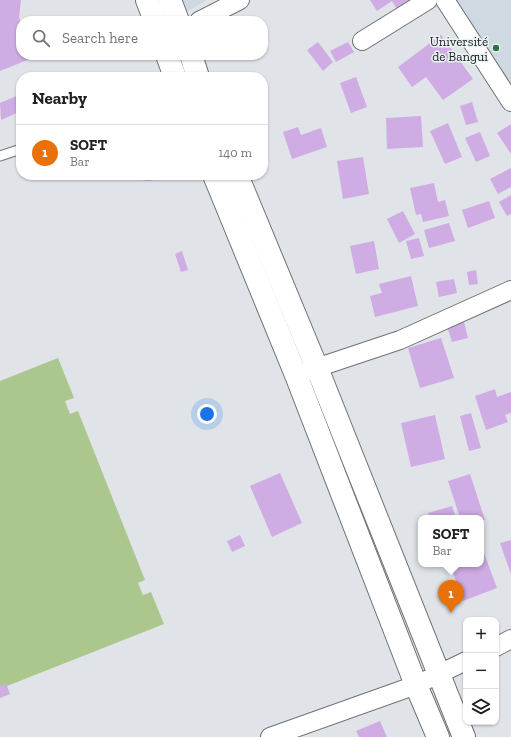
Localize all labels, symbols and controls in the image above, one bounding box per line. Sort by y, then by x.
search box [16,16,268,60]
icon: search [30,27,52,49]
text: Search here [62,29,138,47]
place label: Université de Bangui [430,34,488,64]
marker: Université de Bangui [491,43,501,53]
text: Nearby [32,88,87,108]
text: SOFT [70,136,107,154]
text: 1 [42,145,48,160]
text: 140 m [218,145,252,160]
text: Bar [70,154,90,169]
your location [197,404,217,424]
popup [418,515,484,567]
text: SOFT [432,525,470,543]
text: Bar [432,543,452,558]
pin: 1 [438,580,464,613]
map controls [463,617,499,725]
button: + [463,617,499,653]
button: − [463,653,499,689]
button: layers [463,689,499,725]

